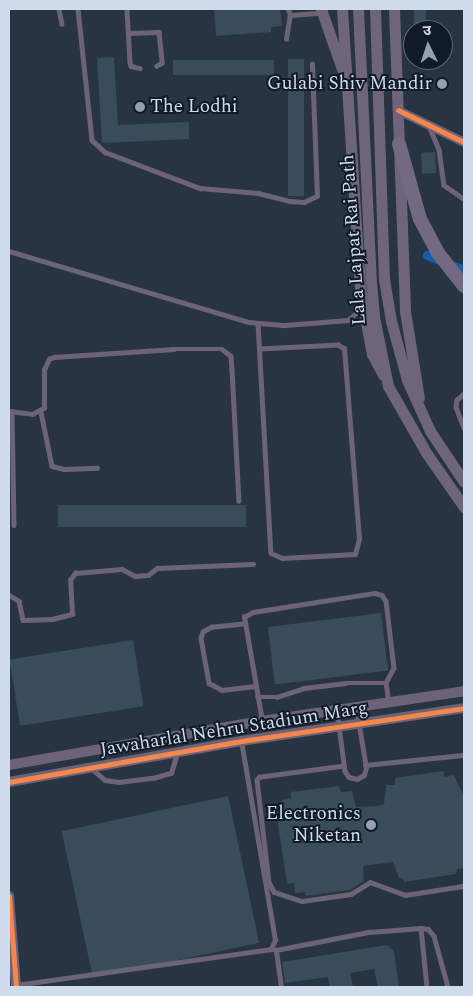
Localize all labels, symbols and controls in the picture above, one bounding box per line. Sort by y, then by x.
north arrow [403,20,453,70]
text: उ [422,20,432,41]
place label: Gulabi Shiv Mandir [267,73,432,95]
marker: Gulabi Shiv Mandir [436,78,448,90]
place label: The Lodhi [150,96,238,118]
marker: The Lodhi [134,101,146,113]
street label: Lala Lajpat Rai Path [337,154,371,326]
street label: Jawaharlal Nehru Stadium Marg [98,697,370,761]
place label: Electronics Niketan [266,803,361,847]
marker: Electronics Niketan [365,819,377,831]

